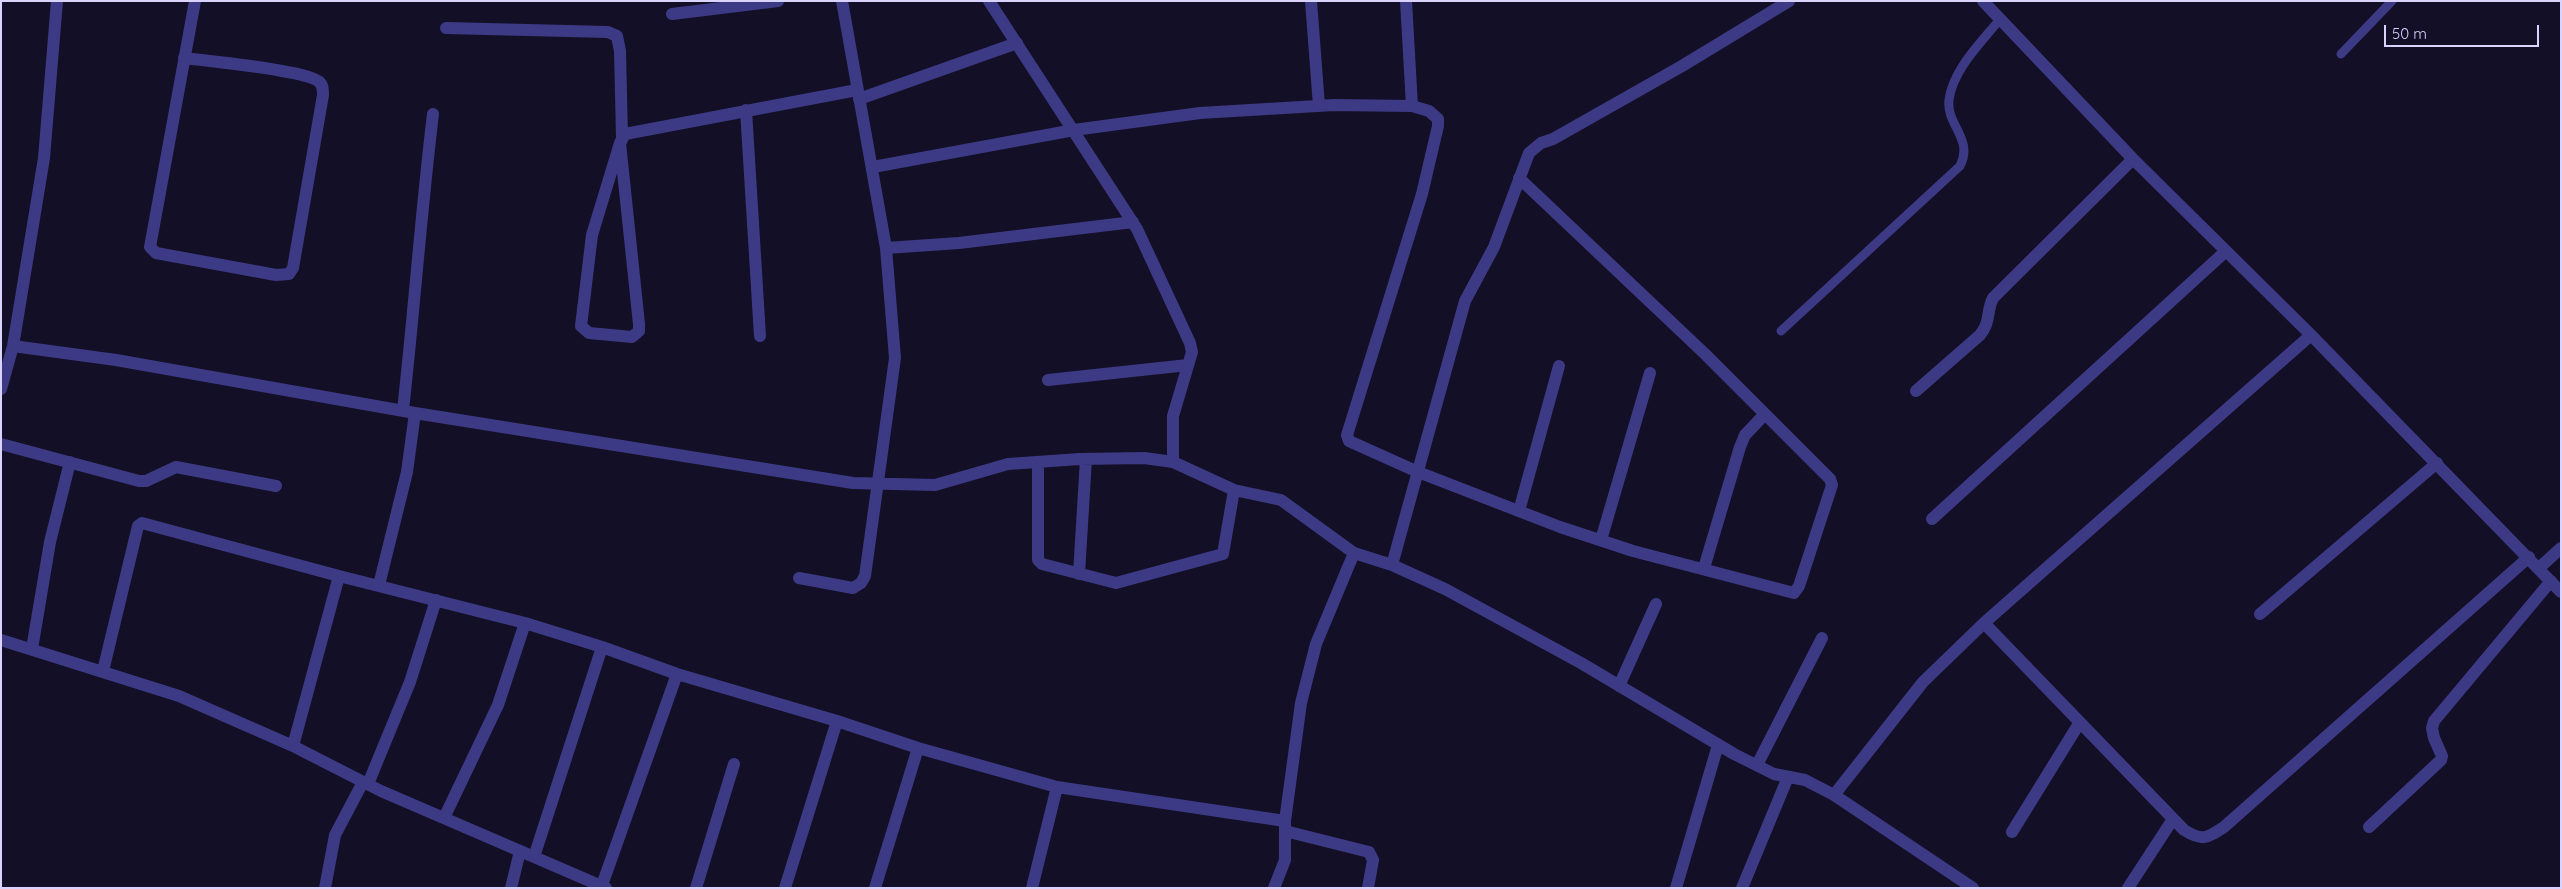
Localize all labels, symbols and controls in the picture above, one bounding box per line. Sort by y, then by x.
scale bar [2387,15,2542,47]
text: 50 m [2392,24,2427,43]

